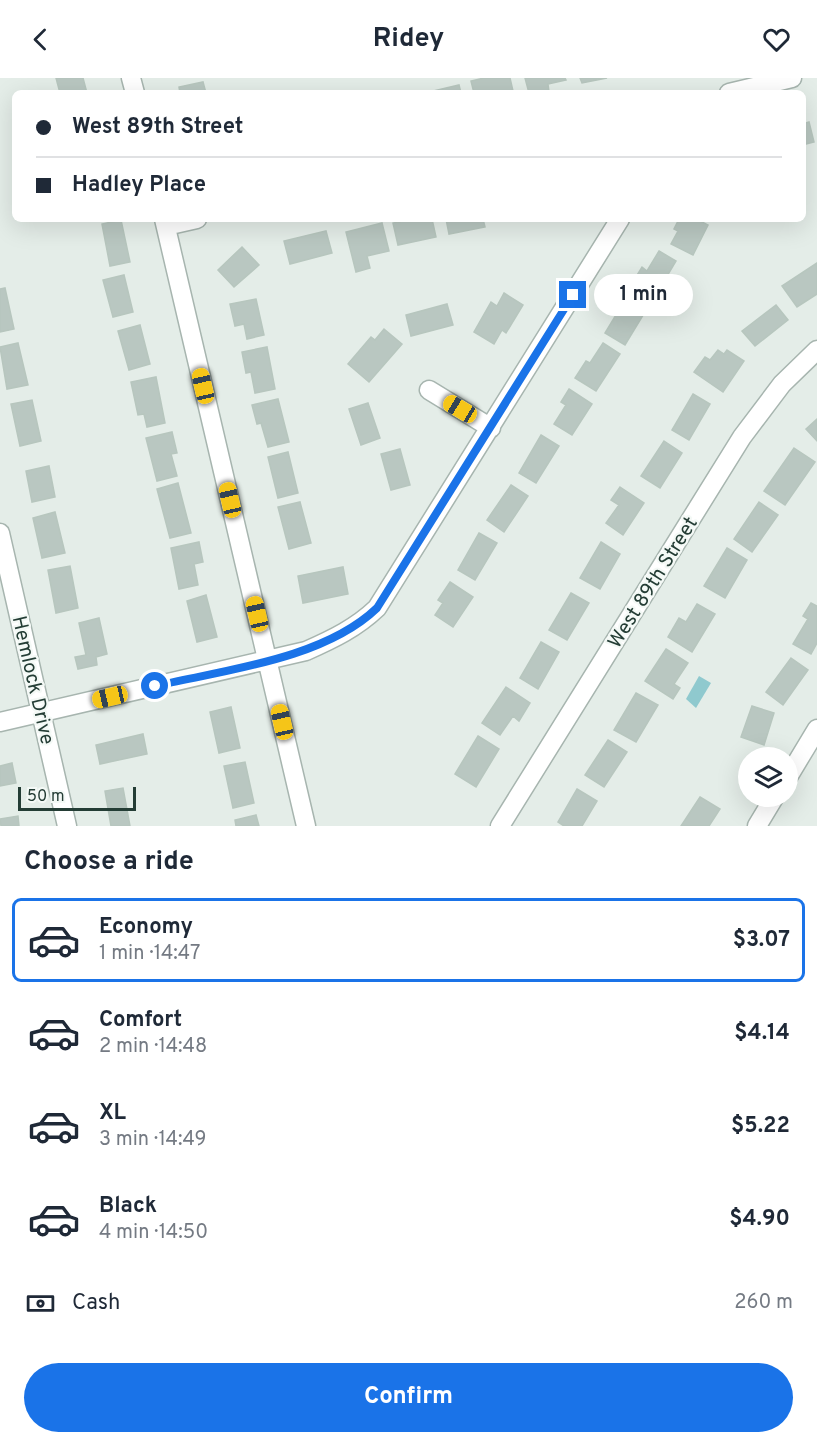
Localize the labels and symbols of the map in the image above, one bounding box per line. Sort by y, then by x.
callout: 1 min [594,274,693,316]
route end [559,281,586,308]
car [190,366,216,406]
car [440,392,480,426]
car [217,480,243,520]
street label: West 89th Street [603,512,705,654]
car [244,594,270,634]
street label: Hemlock Drive [5,614,59,747]
route start [141,672,168,699]
car [90,684,130,710]
car [269,702,295,742]
scale bar [18,784,136,812]

